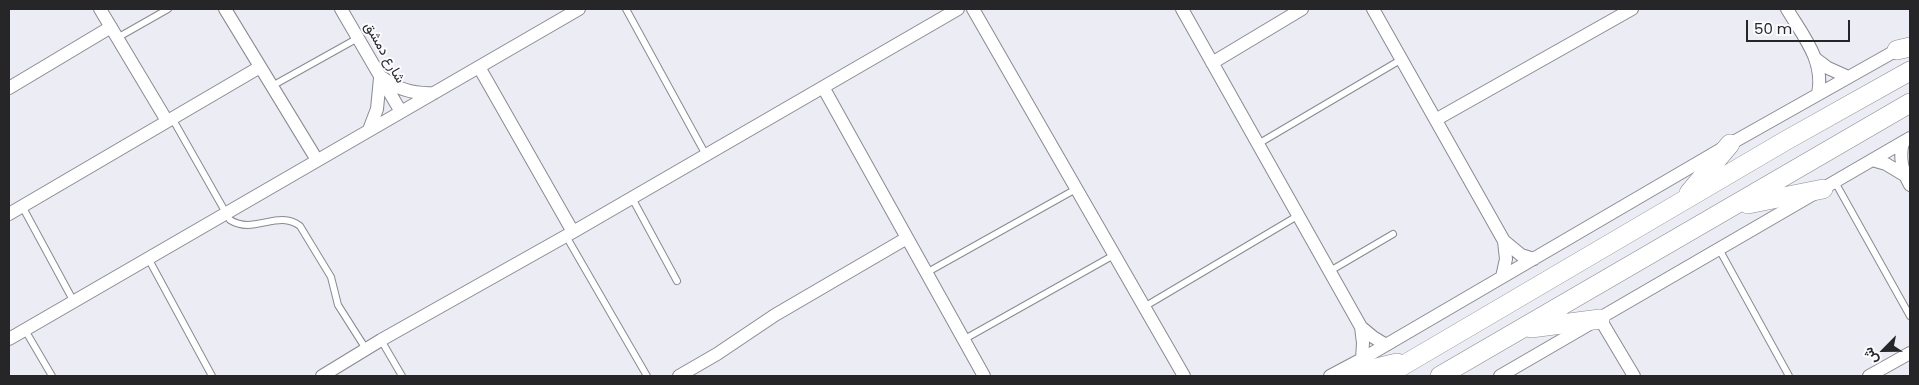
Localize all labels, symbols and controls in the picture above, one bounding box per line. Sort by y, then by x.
scale bar [1749,10,1853,42]
text: 50 m [1754,18,1792,39]
street label: شارع دمشق [360,20,408,86]
north arrow [1859,325,1909,375]
text: ش [1858,344,1883,368]

